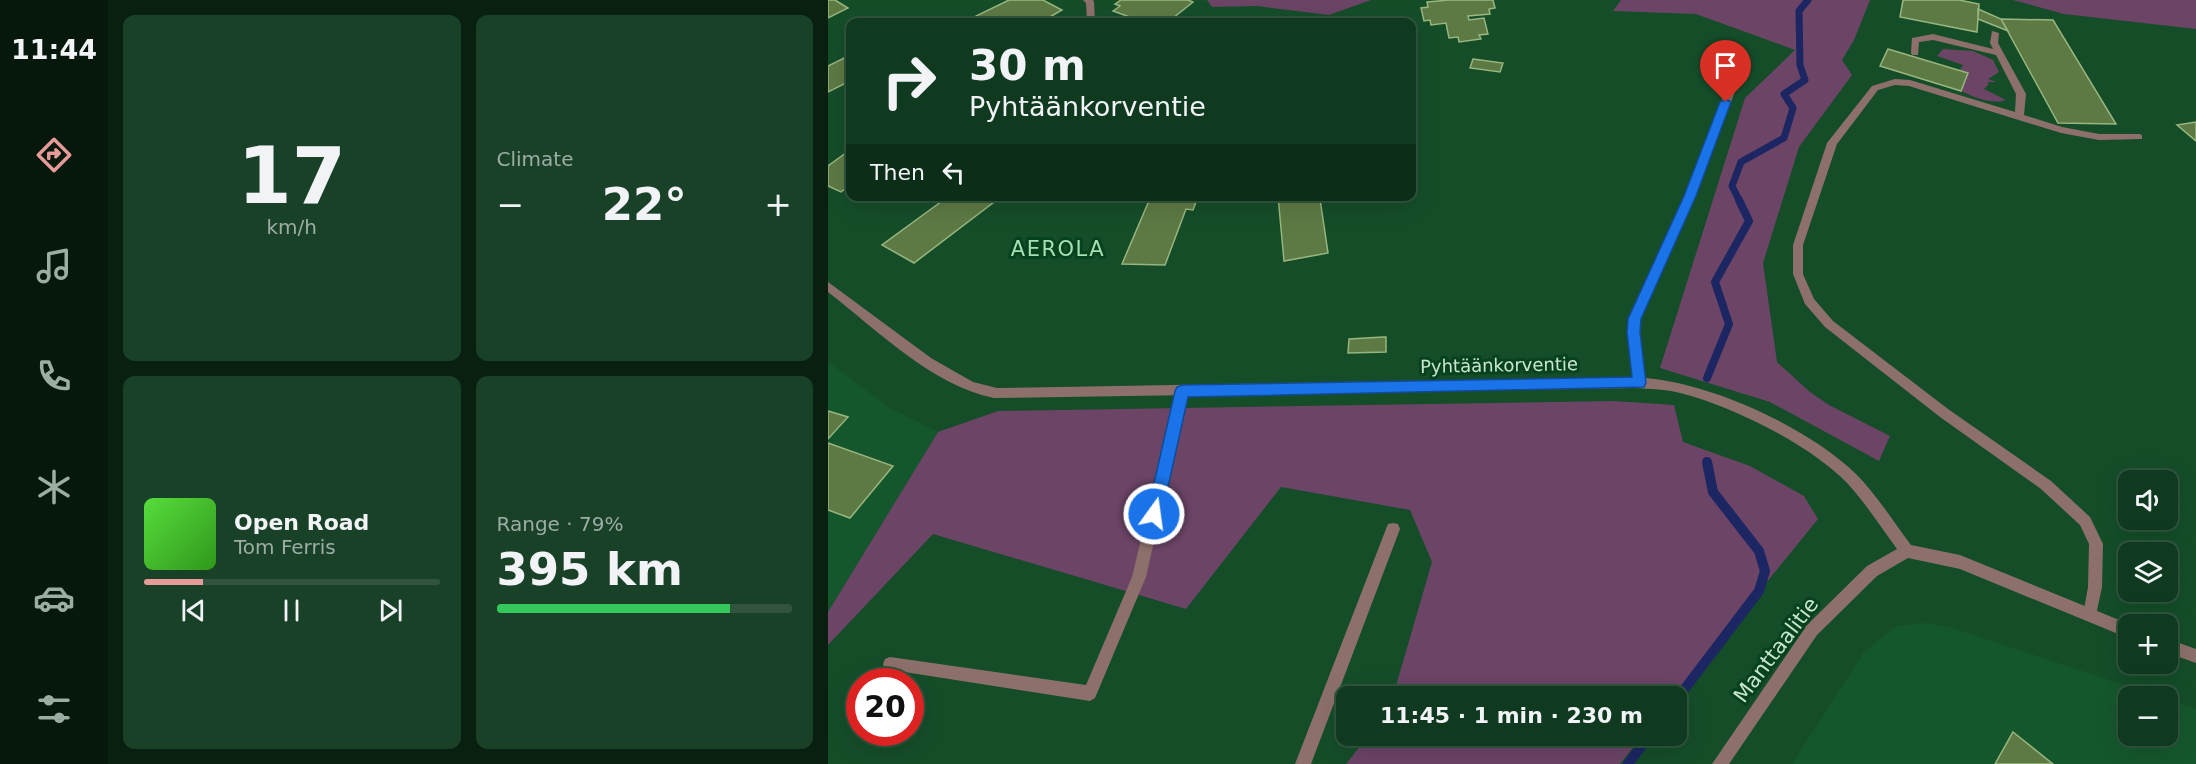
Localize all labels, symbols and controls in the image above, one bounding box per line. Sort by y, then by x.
text: 11:44 [11,34,97,65]
pin [1700,40,1751,102]
text: 30 m [969,41,1086,90]
icon: right [870,42,948,120]
icon: arrive [1709,49,1742,82]
text: Pyhtäänkorventie [969,91,1206,122]
text: 17 [237,131,346,221]
icon: directions [33,134,75,176]
text: Climate [497,147,573,171]
icon: left [937,156,970,189]
text: Then [870,160,925,185]
text: 22° [602,178,687,231]
text: − [497,185,524,224]
text: + [764,185,792,224]
text: km/h [267,215,317,239]
district label: AEROLA [1011,237,1105,261]
icon: music [33,245,75,287]
street label: Pyhtäänkorventie [1420,353,1578,377]
icon: phone [33,355,75,397]
icon: climate [33,466,75,508]
map controls [2118,470,2178,746]
button: sound [2118,470,2178,530]
position arrow [1122,482,1186,546]
text: Open Road [234,510,369,535]
text: Range · 79% [497,512,623,536]
text: Tom Ferris [234,535,336,559]
button: layers [2118,542,2178,602]
text: 395 km [497,543,683,596]
icon: car [33,577,75,619]
street label: Manttaalitie [1729,593,1823,707]
icon: previous [177,594,210,627]
icon: pause [275,594,308,627]
icon: next [374,594,407,627]
button: + [2118,614,2178,674]
speed limit sign: 20 [846,668,924,746]
button: − [2118,686,2178,746]
icon: filters [33,688,75,730]
text: 11:45 · 1 min · 230 m [1380,703,1643,728]

